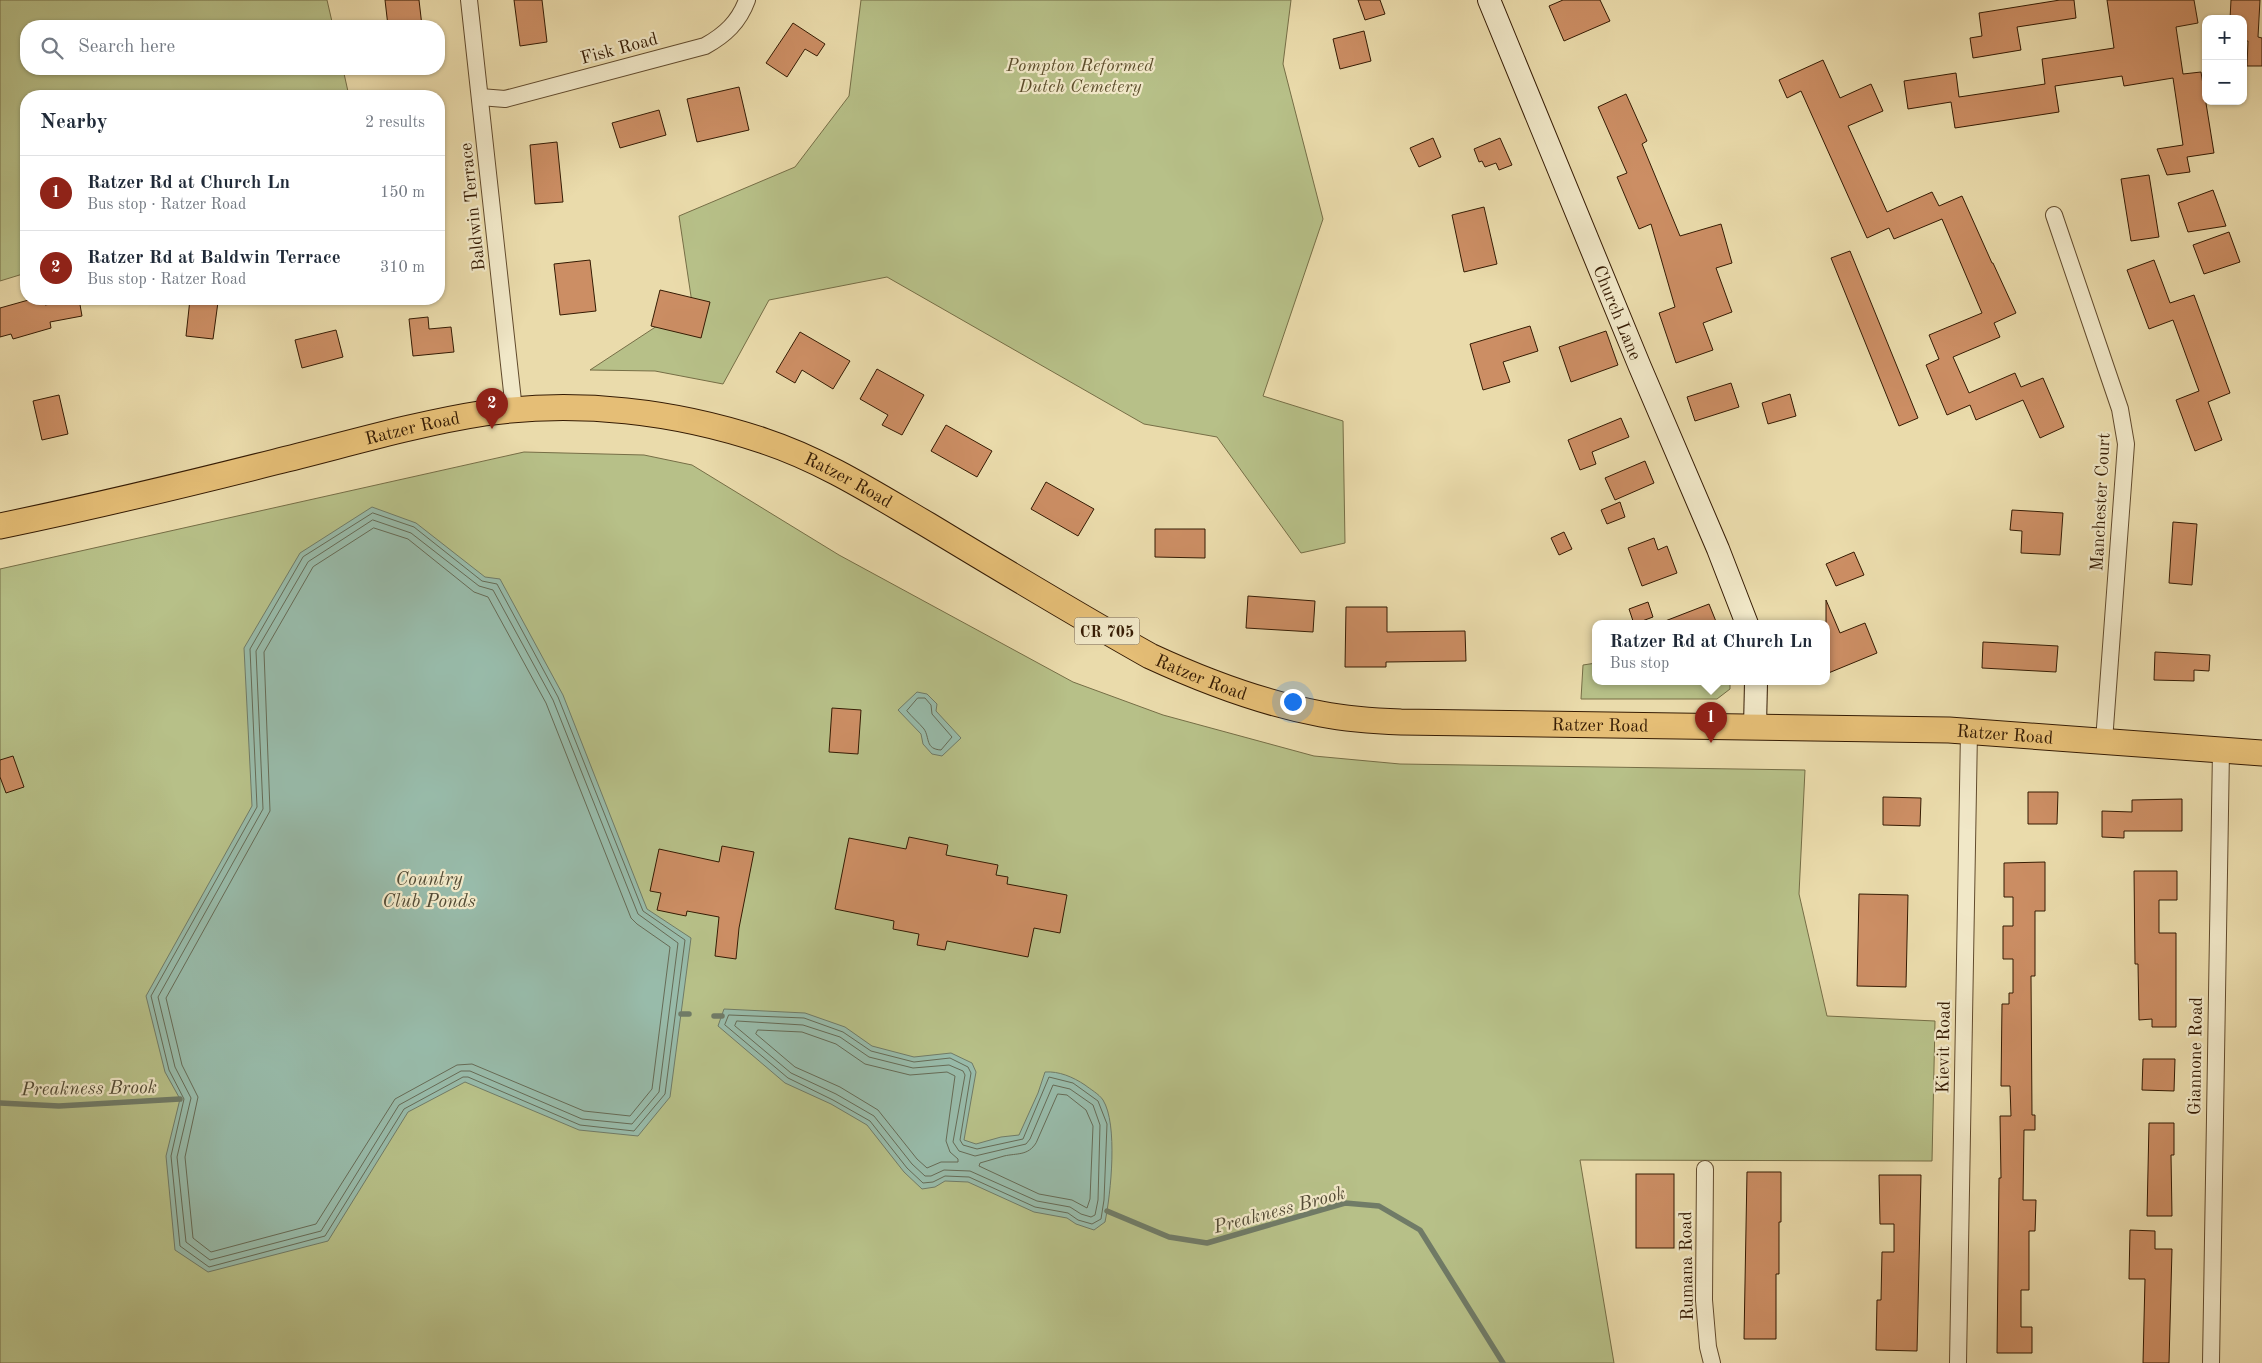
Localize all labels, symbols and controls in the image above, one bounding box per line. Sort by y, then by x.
map controls [2202,15,2247,105]
button: + [2202,15,2247,60]
search box [20,20,445,75]
street label: Fisk Road [579,30,660,68]
icon: search [38,34,66,62]
text: Search here [78,38,175,57]
park label: Pompton Reformed Dutch Cemetery [1005,57,1154,96]
button: − [2202,60,2247,105]
text: Nearby [40,112,108,133]
text: 2 results [365,115,425,131]
street label: Baldwin Terrace [457,142,489,272]
text: Ratzer Rd at Church Ln [87,174,290,193]
text: 1 [51,185,61,201]
text: 150 m [380,185,425,201]
text: Bus stop · Ratzer Road [87,197,246,213]
text: Ratzer Rd at Baldwin Terrace [87,249,341,268]
text: 2 [51,260,61,276]
text: 310 m [380,260,425,276]
street label: Church Lane [1589,263,1644,363]
text: Bus stop · Ratzer Road [87,272,246,288]
pin: 2 [476,388,508,429]
street label: Ratzer Road [363,409,462,449]
street label: Manchester Court [2088,432,2114,572]
street label: Ratzer Road [801,450,895,512]
road number: CR 705 [1074,618,1140,644]
popup [1592,620,1830,685]
text: Ratzer Rd at Church Ln [1609,633,1813,652]
street label: Ratzer Road [1152,652,1249,704]
text: Bus stop [1609,656,1669,672]
your location [1280,689,1306,715]
pin: 1 [1695,702,1727,743]
street label: Ratzer Road [1552,716,1649,736]
street label: Ratzer Road [1956,723,2054,748]
water label: Country Club Ponds [382,871,476,912]
street label: Giannone Road [2186,997,2206,1115]
street label: Kievit Road [1934,1001,1954,1093]
water label: Preakness Brook [20,1079,157,1100]
water label: Preakness Brook [1211,1185,1348,1238]
street label: Rumana Road [1677,1211,1697,1321]

